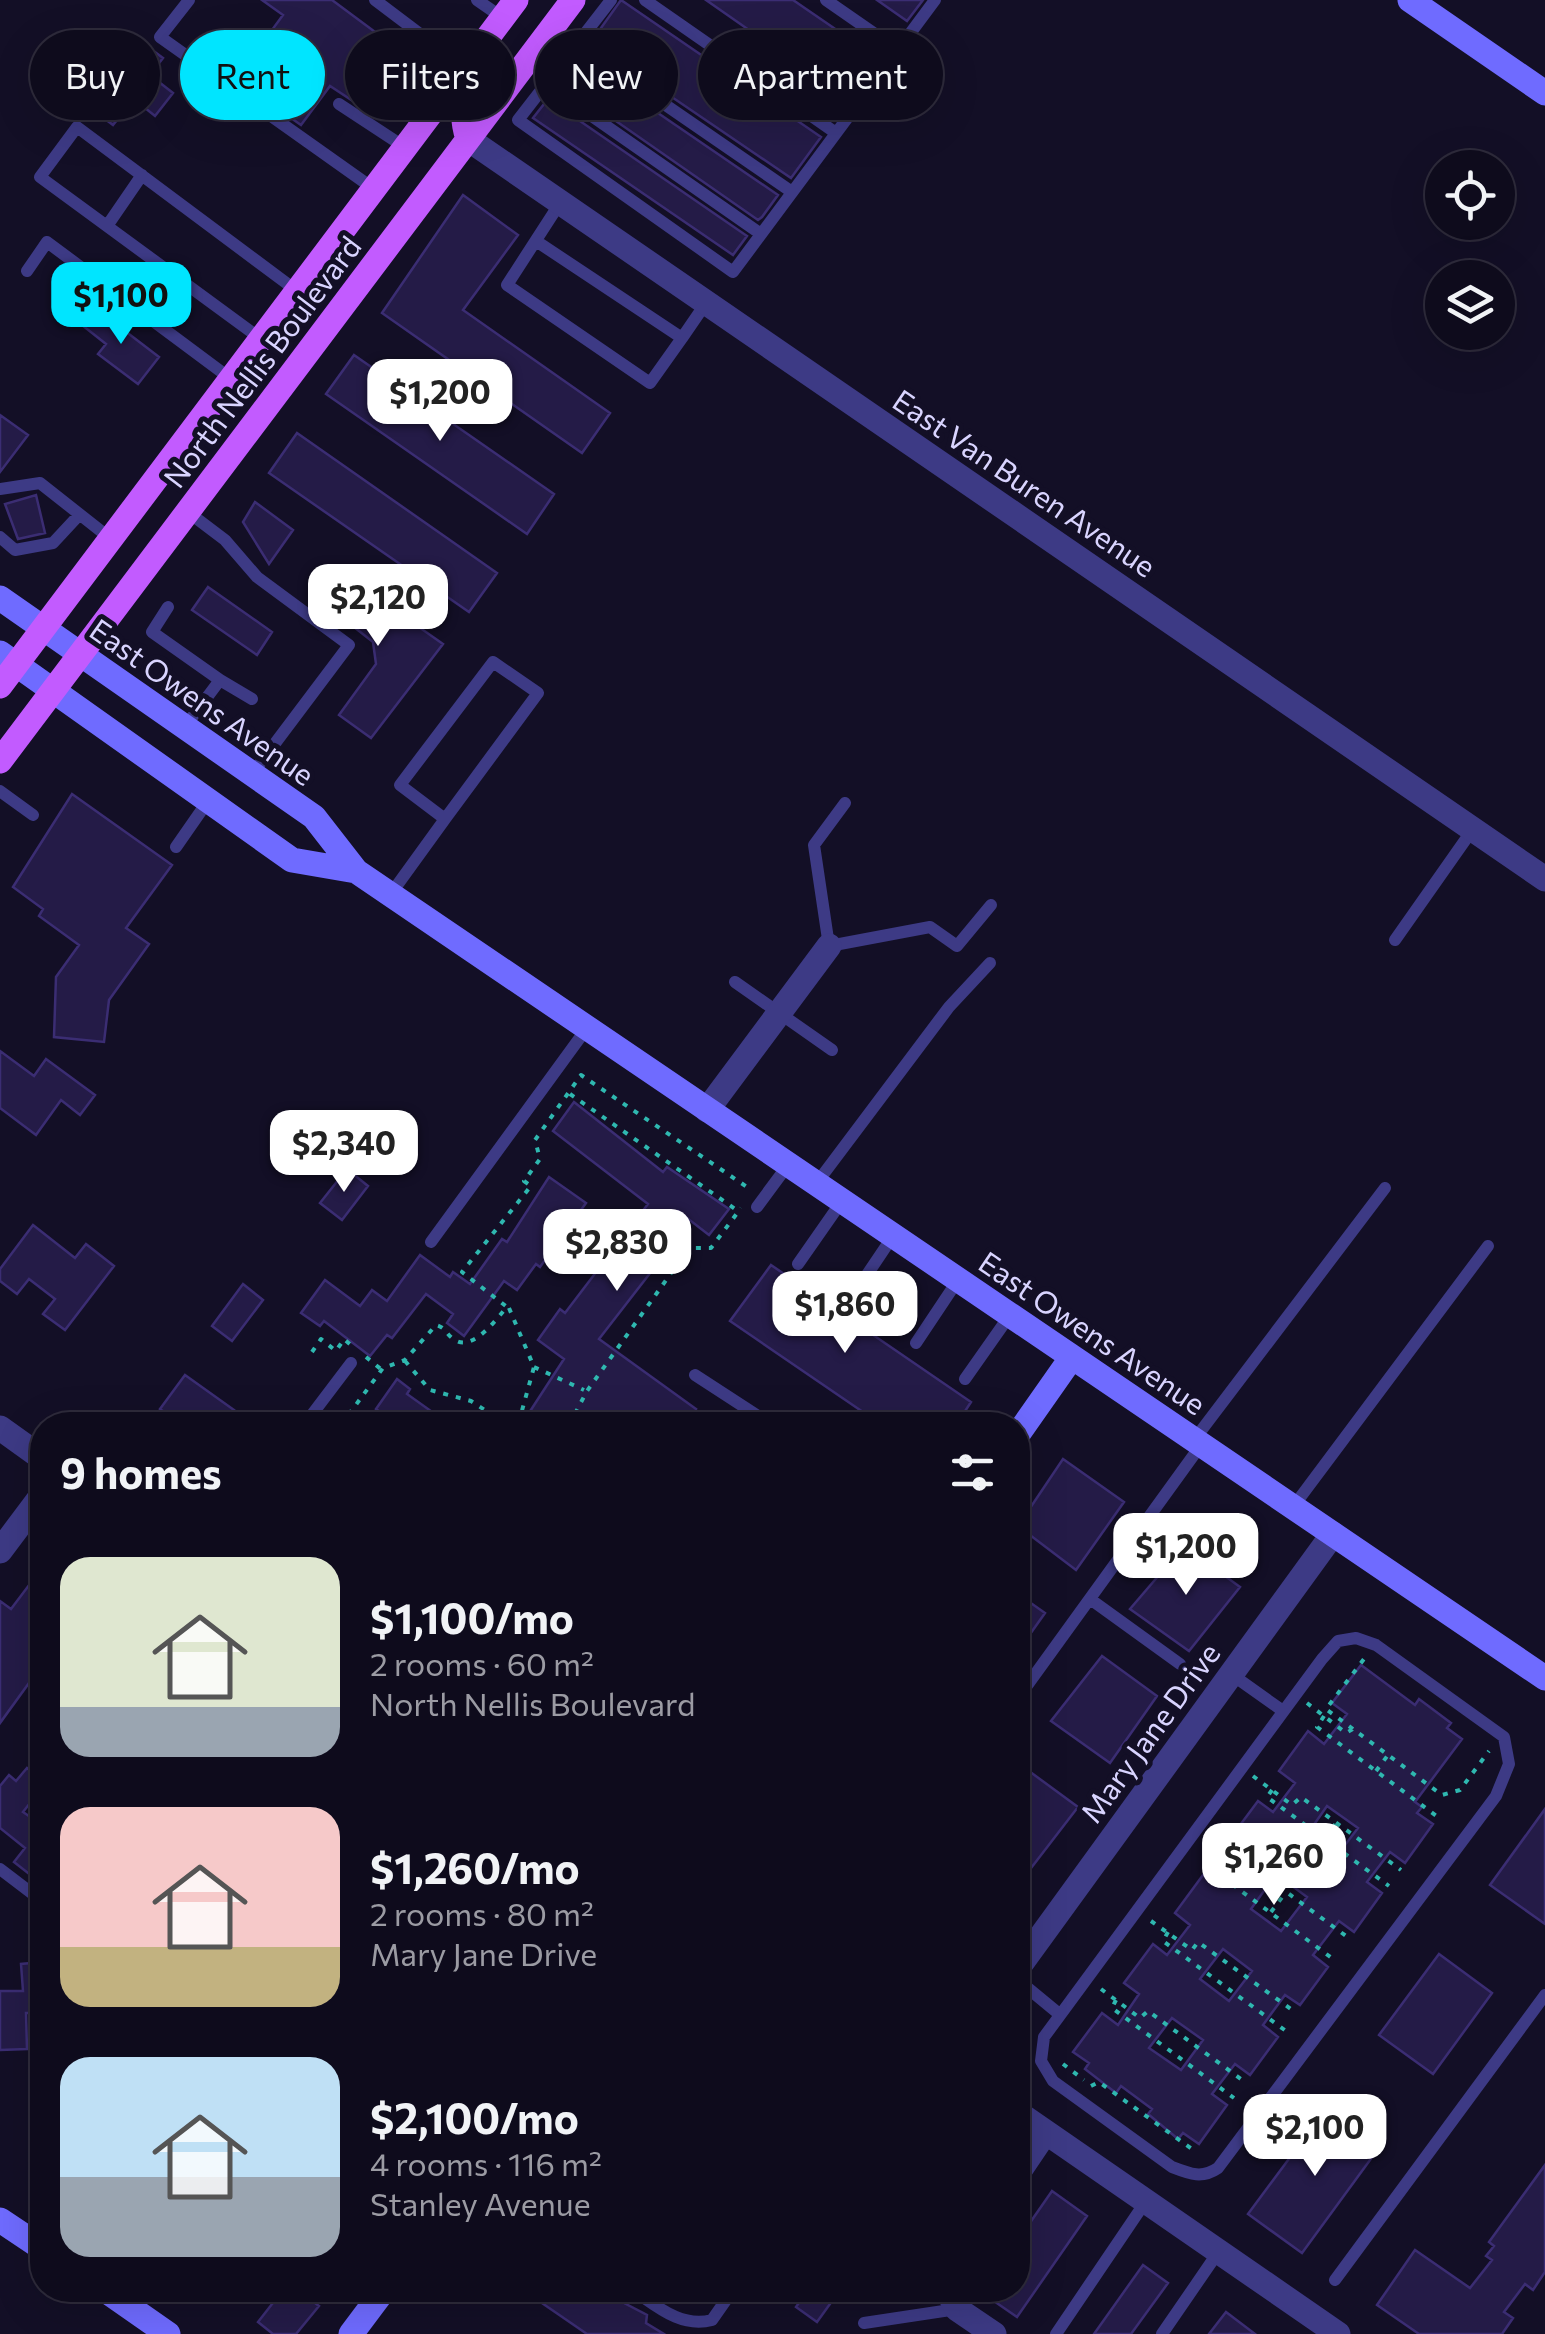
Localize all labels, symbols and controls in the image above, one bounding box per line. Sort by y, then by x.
chip: Buy [30,30,160,120]
chip: Rent [180,30,325,120]
chip: Filters [345,30,515,120]
chip: New [535,30,678,120]
chip: Apartment [698,30,943,120]
map controls [1425,150,1515,350]
button: locate [1425,150,1515,240]
street label: North Nellis Boulevard [154,228,368,494]
button: layers [1425,260,1515,350]
pin: $1,100 [40,262,202,347]
text: $1,100 [73,274,169,314]
pin: $1,200 [359,359,521,444]
text: $1,200 [389,371,491,411]
street label: East Van Buren Avenue [887,380,1163,584]
pin: $2,120 [297,564,459,649]
text: $2,120 [330,576,426,616]
street label: East Owens Avenue [84,610,322,792]
pin: $2,340 [263,1110,425,1195]
text: $2,340 [292,1122,396,1162]
pin: $2,830 [536,1209,698,1294]
text: $2,830 [565,1221,669,1261]
street label: East Owens Avenue [973,1242,1213,1422]
pin: $1,860 [764,1271,926,1356]
text: $1,860 [794,1283,896,1323]
icon: filters [945,1445,1000,1500]
text: 9 homes [60,1446,222,1498]
pin: $1,200 [1105,1513,1267,1598]
text: $1,200 [1135,1525,1237,1565]
text: $1,100/mo [370,1591,574,1643]
icon: home [140,1597,260,1717]
street label: Mary Jane Drive [1071,1635,1227,1829]
text: 2 rooms · 60 m² [370,1643,594,1683]
text: North Nellis Boulevard [370,1683,696,1723]
pin: $1,260 [1193,1823,1355,1908]
text: $1,260 [1224,1835,1324,1875]
text: $1,260/mo [370,1841,580,1893]
icon: home [140,1847,260,1967]
text: 2 rooms · 80 m² [370,1893,594,1933]
text: Mary Jane Drive [370,1933,597,1973]
text: $2,100/mo [370,2091,579,2143]
pin: $2,100 [1234,2094,1396,2179]
icon: home [140,2097,260,2217]
text: $2,100 [1265,2106,1365,2146]
text: 4 rooms · 116 m² [370,2143,602,2183]
text: Stanley Avenue [370,2183,591,2223]

